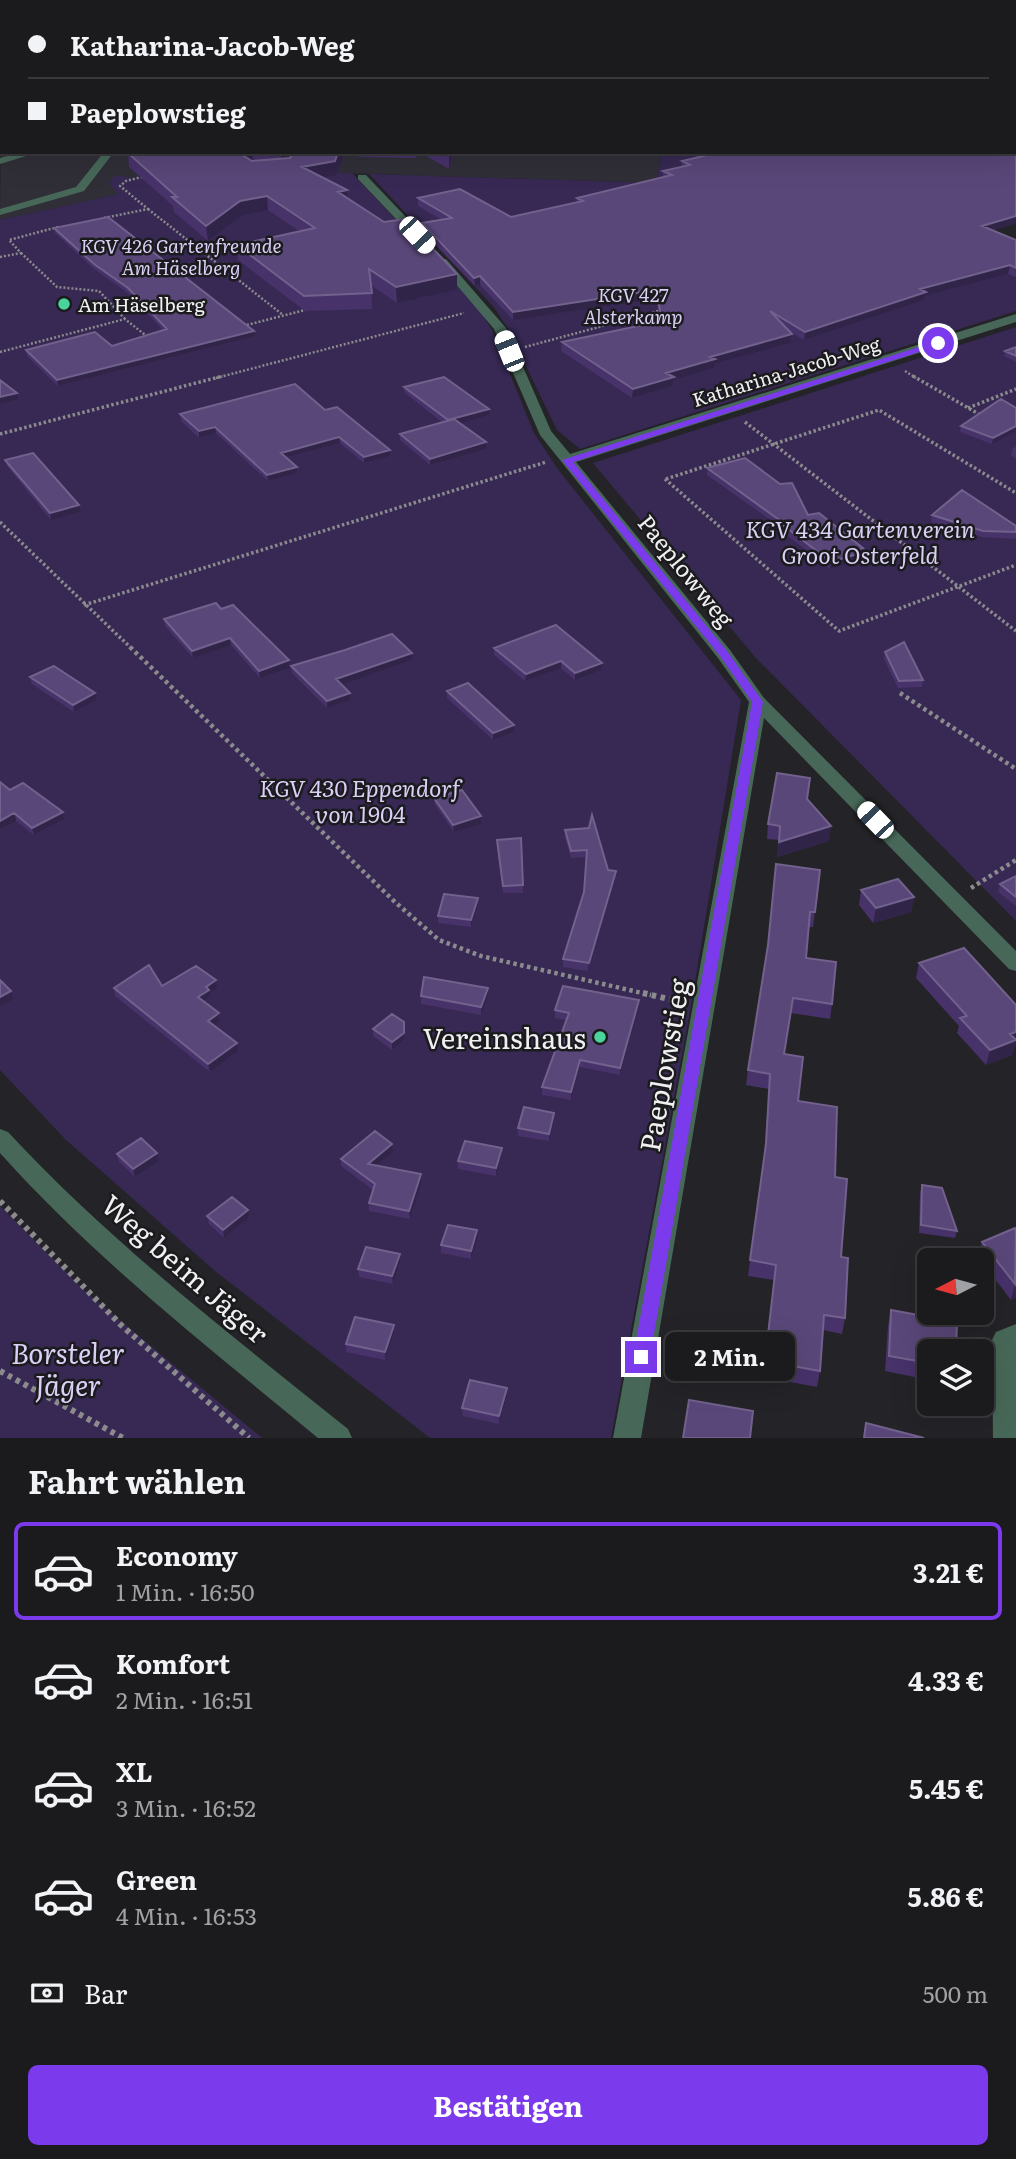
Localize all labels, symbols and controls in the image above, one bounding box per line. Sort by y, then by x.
text: Katharina-Jacob-Weg [70,25,355,64]
text: Paeplowstieg [70,92,246,131]
car [395,212,440,258]
park label: KGV 426 Gartenfreunde Am Häselberg [80,231,282,281]
park label: KGV 427 Alsterkamp [584,280,683,330]
place label: Am Häselberg [78,290,206,318]
marker: Am Häselberg [56,296,72,312]
route start [922,327,954,359]
car [492,328,527,374]
street label: Katharina-Jacob-Weg [688,329,884,413]
street label: Paeplowweg [631,506,743,634]
park label: KGV 434 Gartenverein Groot Osterfeld [745,511,975,571]
park label: KGV 430 Eppendorf von 1904 [259,770,463,830]
car [853,798,898,842]
street label: Paeplowstieg [627,975,699,1155]
place label: Vereinshaus [423,1016,586,1058]
marker: Vereinshaus [592,1029,608,1045]
street label: Weg beim Jäger [93,1183,279,1353]
north arrow [917,1248,994,1325]
map controls [917,1248,994,1416]
park label: Borsteler Jäger [11,1331,125,1405]
callout: 2 Min. [666,1332,795,1382]
text: 2 Min. [694,1339,766,1373]
button: layers [917,1339,994,1416]
route end [625,1341,657,1373]
text: Fahrt wählen [28,1456,246,1504]
text: Economy [116,1535,238,1574]
icon: car [32,1540,95,1603]
text: 3.21 € [913,1552,984,1591]
text: 1 Min. · 16:50 [116,1574,255,1608]
text: Komfort [116,1643,230,1682]
icon: car [32,1648,95,1711]
text: 4.33 € [908,1660,984,1699]
text: 2 Min. · 16:51 [116,1682,253,1716]
text: XL [116,1751,153,1790]
icon: car [32,1756,95,1819]
text: 5.45 € [909,1768,984,1807]
text: 3 Min. · 16:52 [116,1790,256,1824]
text: Green [116,1859,197,1898]
icon: car [32,1864,95,1927]
text: 5.86 € [908,1876,984,1915]
text: 4 Min. · 16:53 [116,1898,257,1932]
text: Bar [84,1973,127,2012]
icon: cash [28,1974,66,2012]
text: 500 m [923,1976,988,2010]
button: Bestätigen [28,2065,988,2145]

